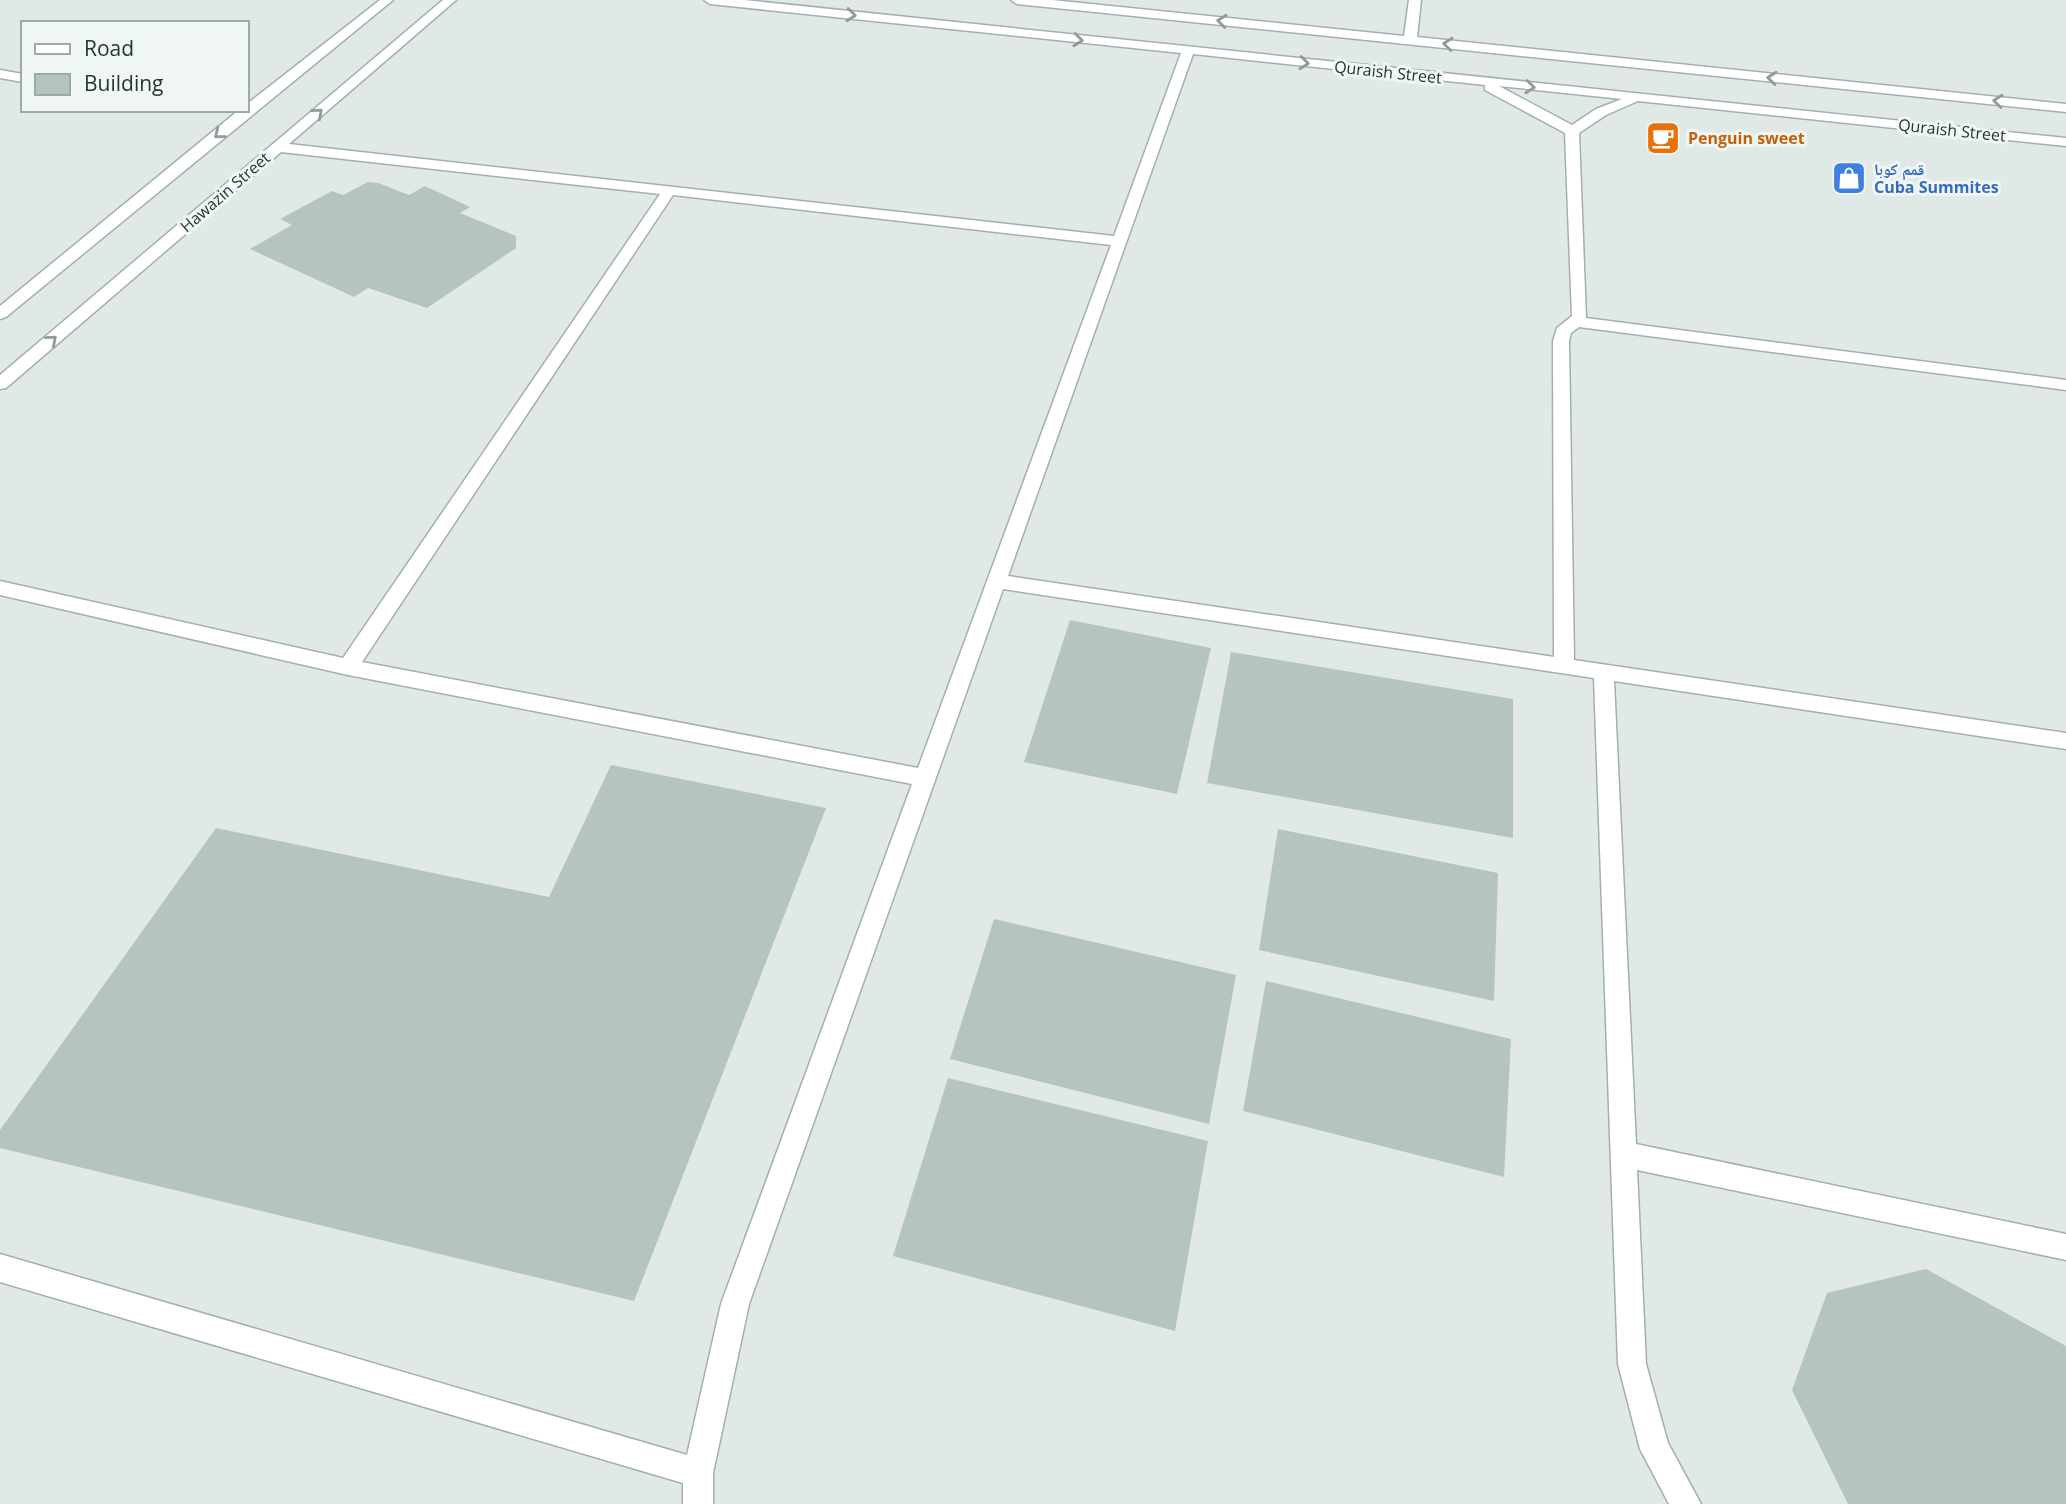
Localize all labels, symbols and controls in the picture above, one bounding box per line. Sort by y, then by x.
one-way arrow [846,7,857,22]
one-way arrow [1216,14,1227,29]
legend [21,21,248,112]
one-way arrow [1072,32,1083,47]
text: Road [84,34,134,62]
one-way arrow [1442,37,1454,52]
street label: Quraish Street [1333,55,1443,89]
one-way arrow [1298,56,1310,71]
text: Building [84,69,163,97]
one-way arrow [1766,71,1777,86]
one-way arrow [1524,79,1536,94]
one-way arrow [1992,94,2003,109]
one-way arrow [310,109,323,121]
street label: Quraish Street [1897,113,2007,147]
cafe icon: Penguin sweet [1644,119,1682,157]
one-way arrow [214,126,227,138]
place label: Penguin sweet [1688,127,1805,149]
street label: Hawazin Street [175,147,275,237]
place label: قمم كوبا Cuba Summites [1874,158,1999,198]
shop icon: قمم كوبا Cuba Summites [1830,159,1868,197]
one-way arrow [44,336,57,348]

